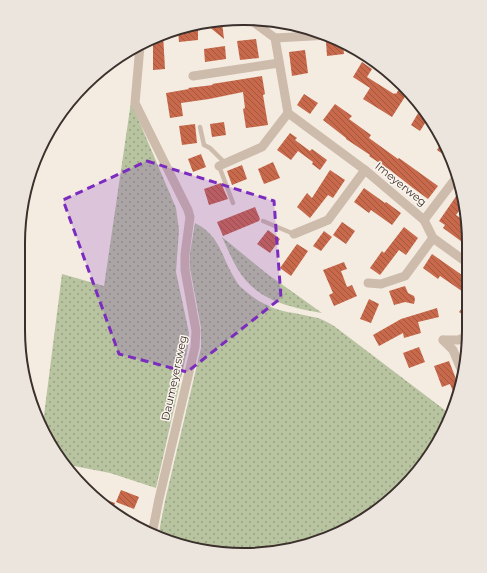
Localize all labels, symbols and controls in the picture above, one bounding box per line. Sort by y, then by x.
street label: Imeyerweg [372,159,430,209]
street label: Daumeyersweg [158,334,190,422]

